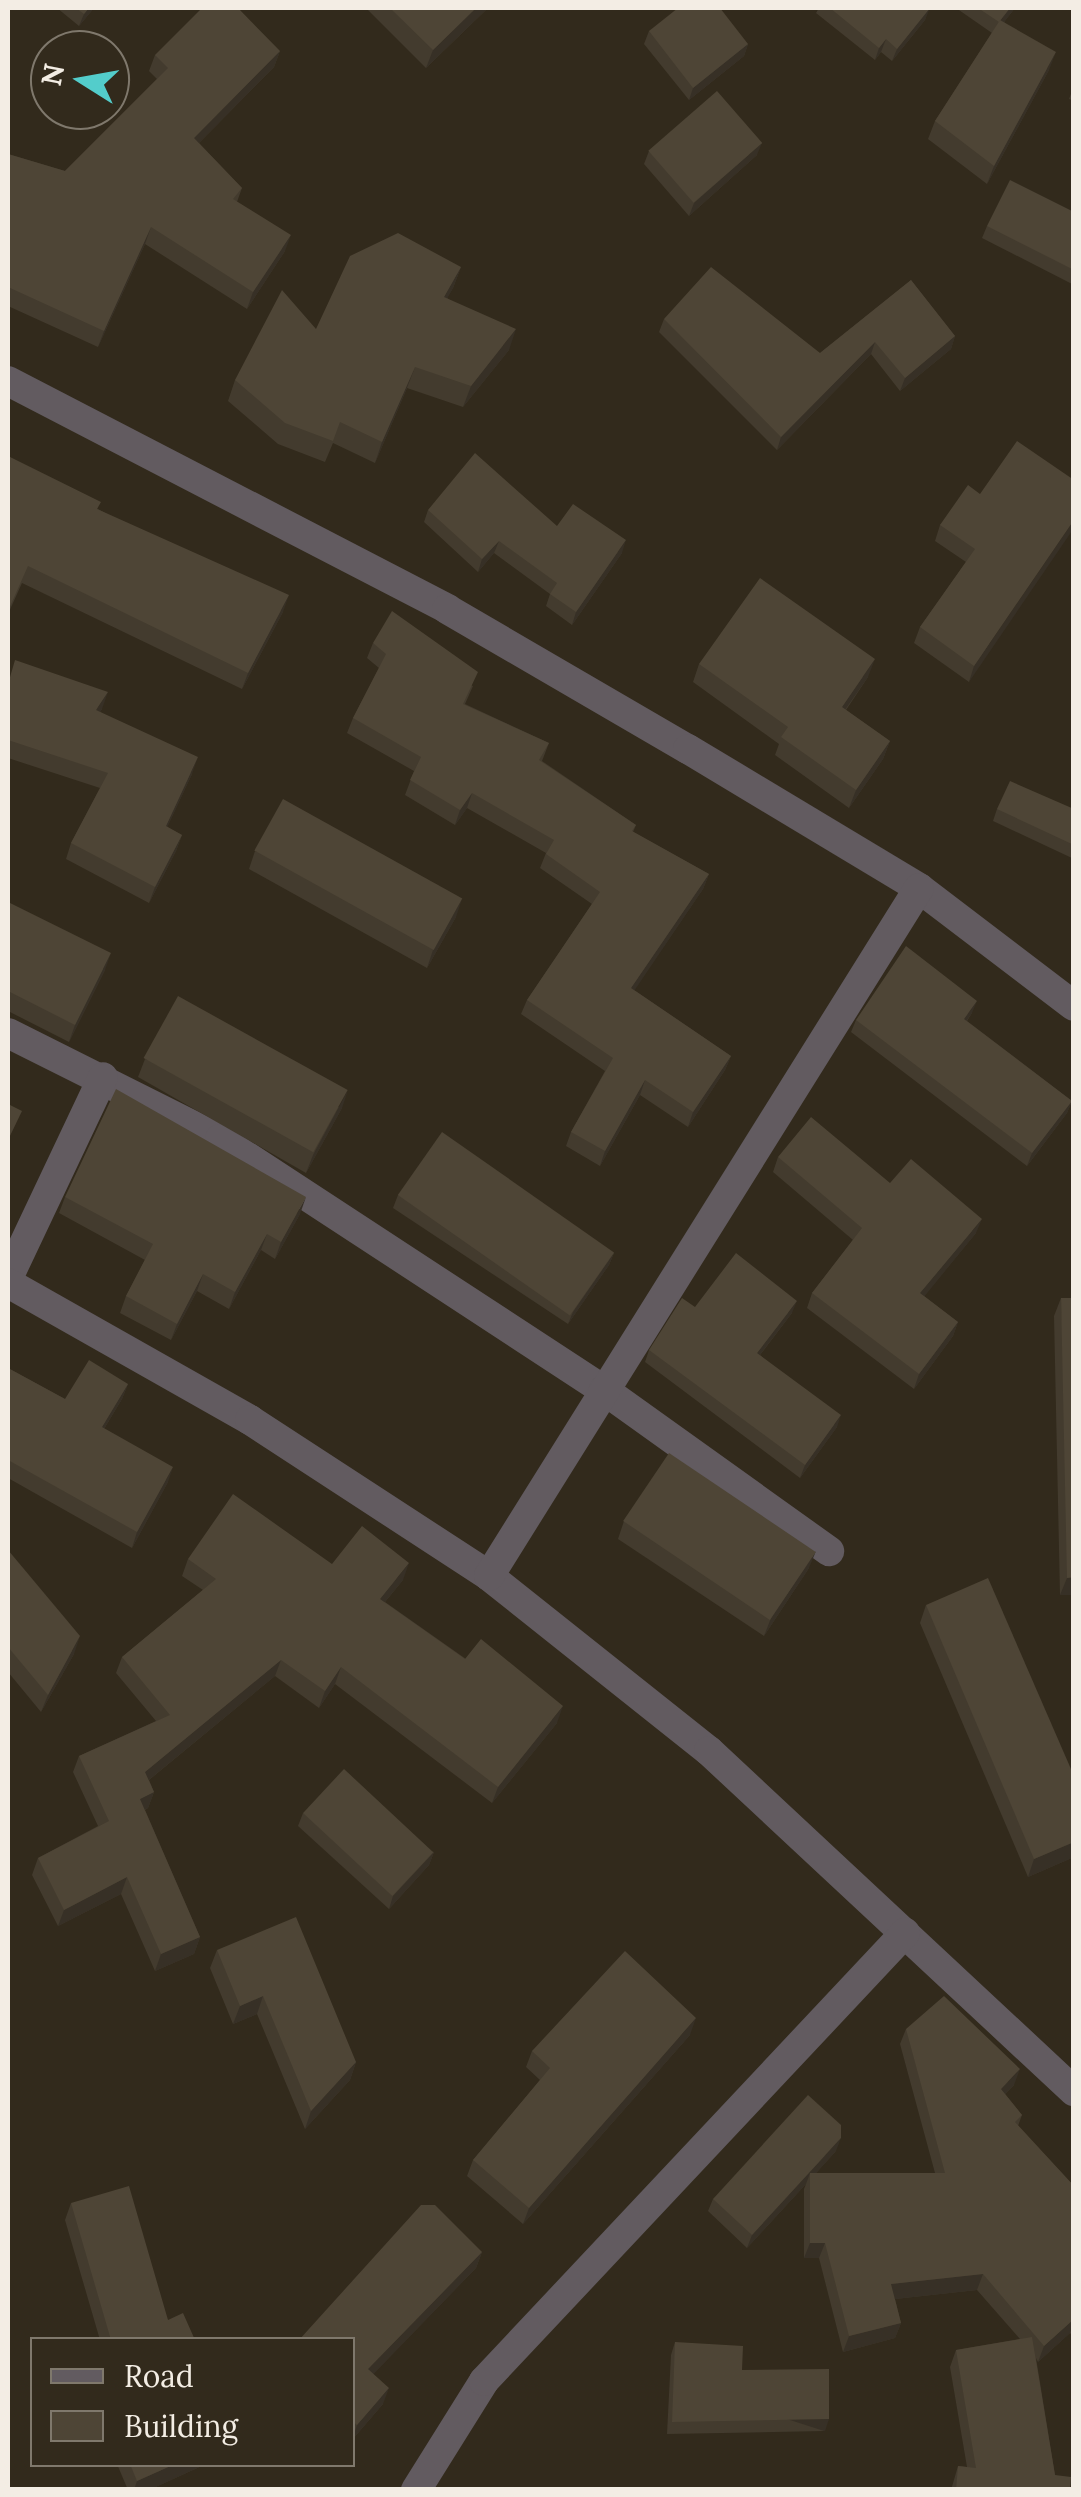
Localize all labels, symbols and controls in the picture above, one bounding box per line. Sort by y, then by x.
north arrow [30,30,130,130]
text: N [33,61,72,89]
legend [30,2337,355,2467]
text: Road [124,2357,194,2395]
text: Building [124,2407,238,2445]

